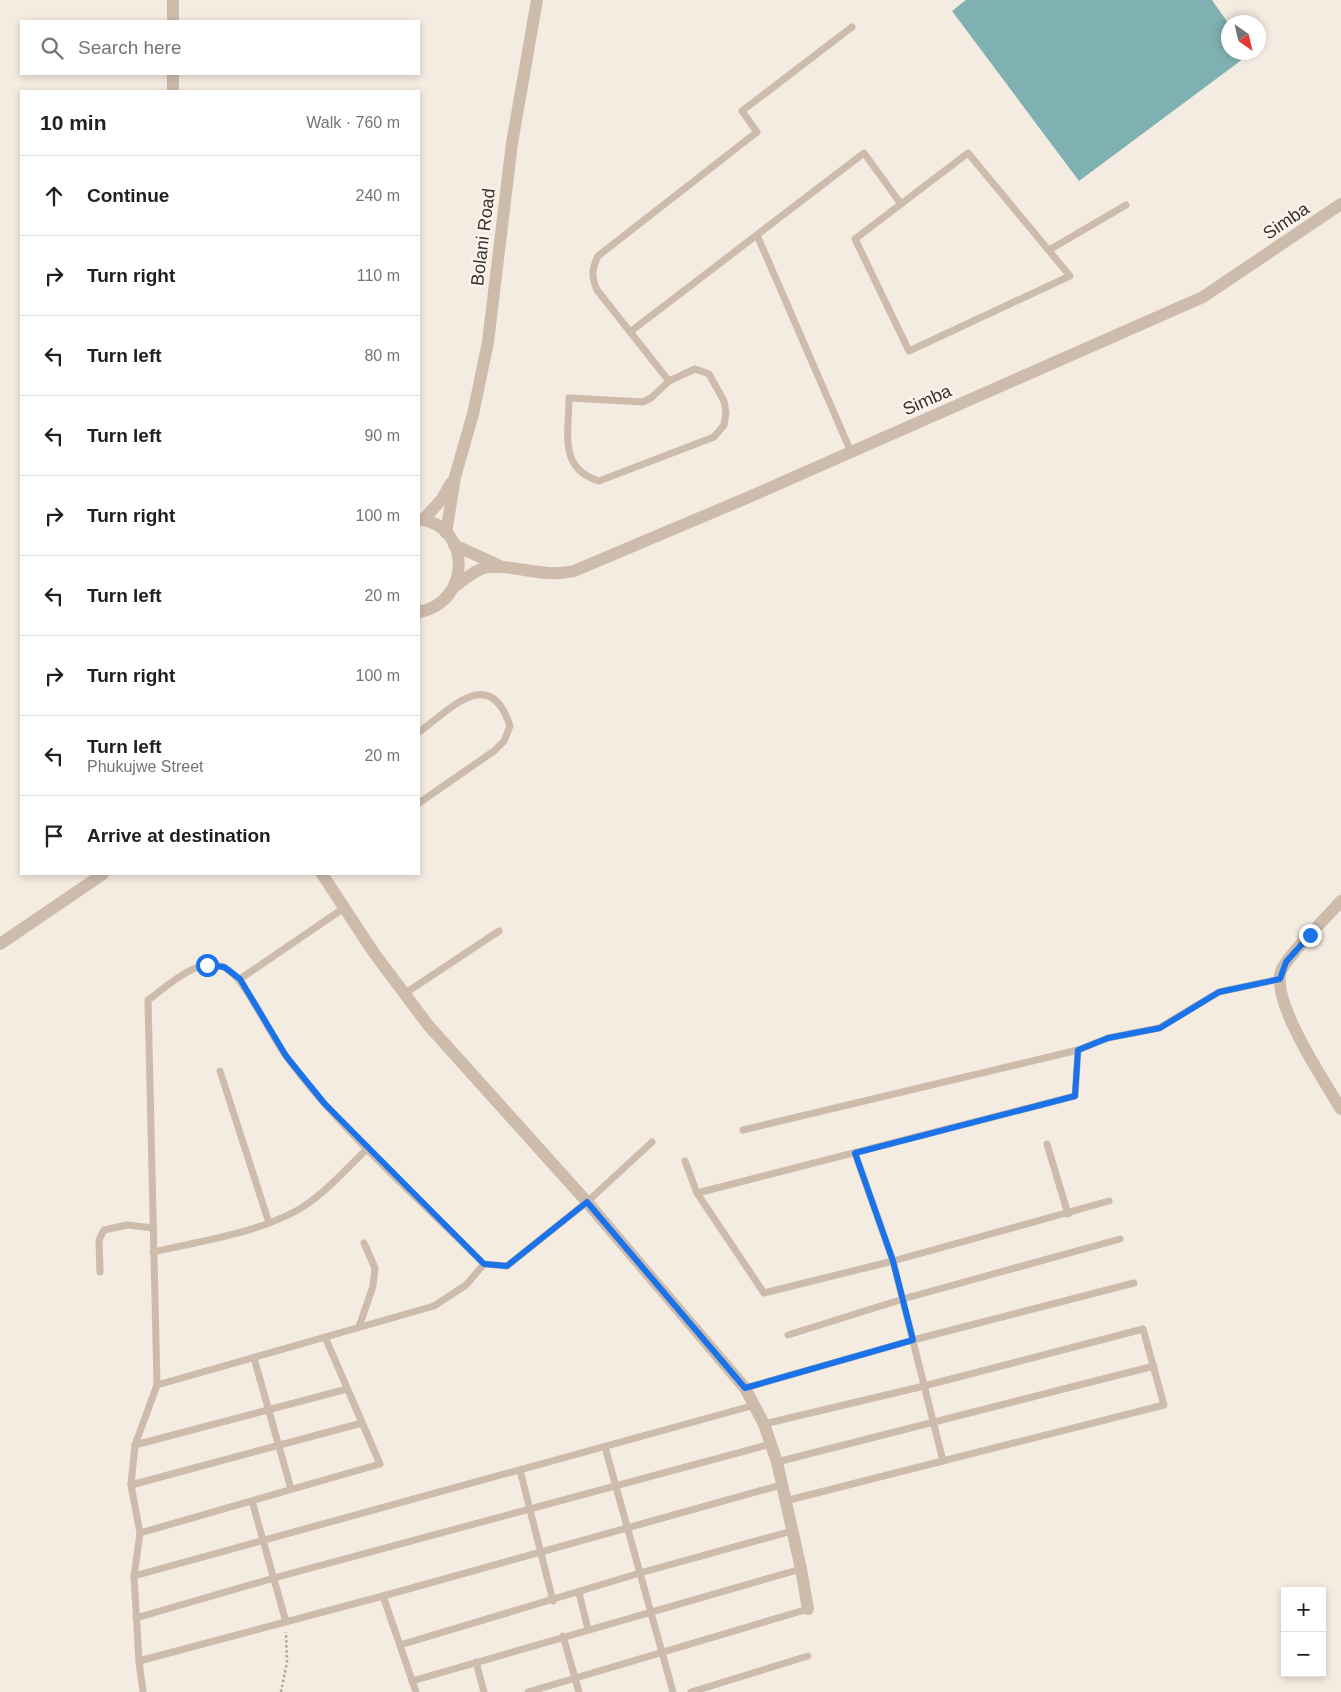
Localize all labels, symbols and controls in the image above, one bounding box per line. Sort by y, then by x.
north arrow [1221,15,1266,60]
search box [20,20,420,75]
icon: search [38,34,66,62]
text: Search here [78,37,182,58]
text: 10 min [40,111,107,134]
text: Walk · 760 m [306,114,400,131]
icon: ahead [40,182,68,210]
text: Continue [87,185,169,206]
text: 240 m [356,187,400,204]
street label: Bolani Road [467,187,499,287]
street label: Simba [1259,198,1314,244]
icon: right [40,262,68,290]
text: Turn right [87,265,175,286]
text: 110 m [357,267,400,284]
icon: left [40,342,68,370]
text: Turn left [87,345,162,366]
text: 80 m [364,347,400,364]
street label: Simba [900,380,955,420]
icon: left [40,422,68,450]
text: Turn left [87,425,162,446]
text: 90 m [364,427,400,444]
icon: right [40,502,68,530]
text: Turn right [87,505,175,526]
text: 100 m [356,507,400,524]
icon: left [40,582,68,610]
text: Turn left [87,585,162,606]
text: 20 m [364,587,400,604]
icon: right [40,662,68,690]
text: Turn right [87,665,175,686]
text: 100 m [356,667,400,684]
text: Turn left [87,736,162,757]
icon: left [40,742,68,770]
text: 20 m [364,747,400,764]
text: Phukujwe Street [87,758,204,775]
icon: arrive [40,822,68,850]
text: Arrive at destination [87,825,271,846]
route end [1299,924,1322,947]
route start [196,954,219,977]
map controls [1281,1587,1326,1677]
button: + [1281,1587,1326,1632]
button: − [1281,1632,1326,1677]

